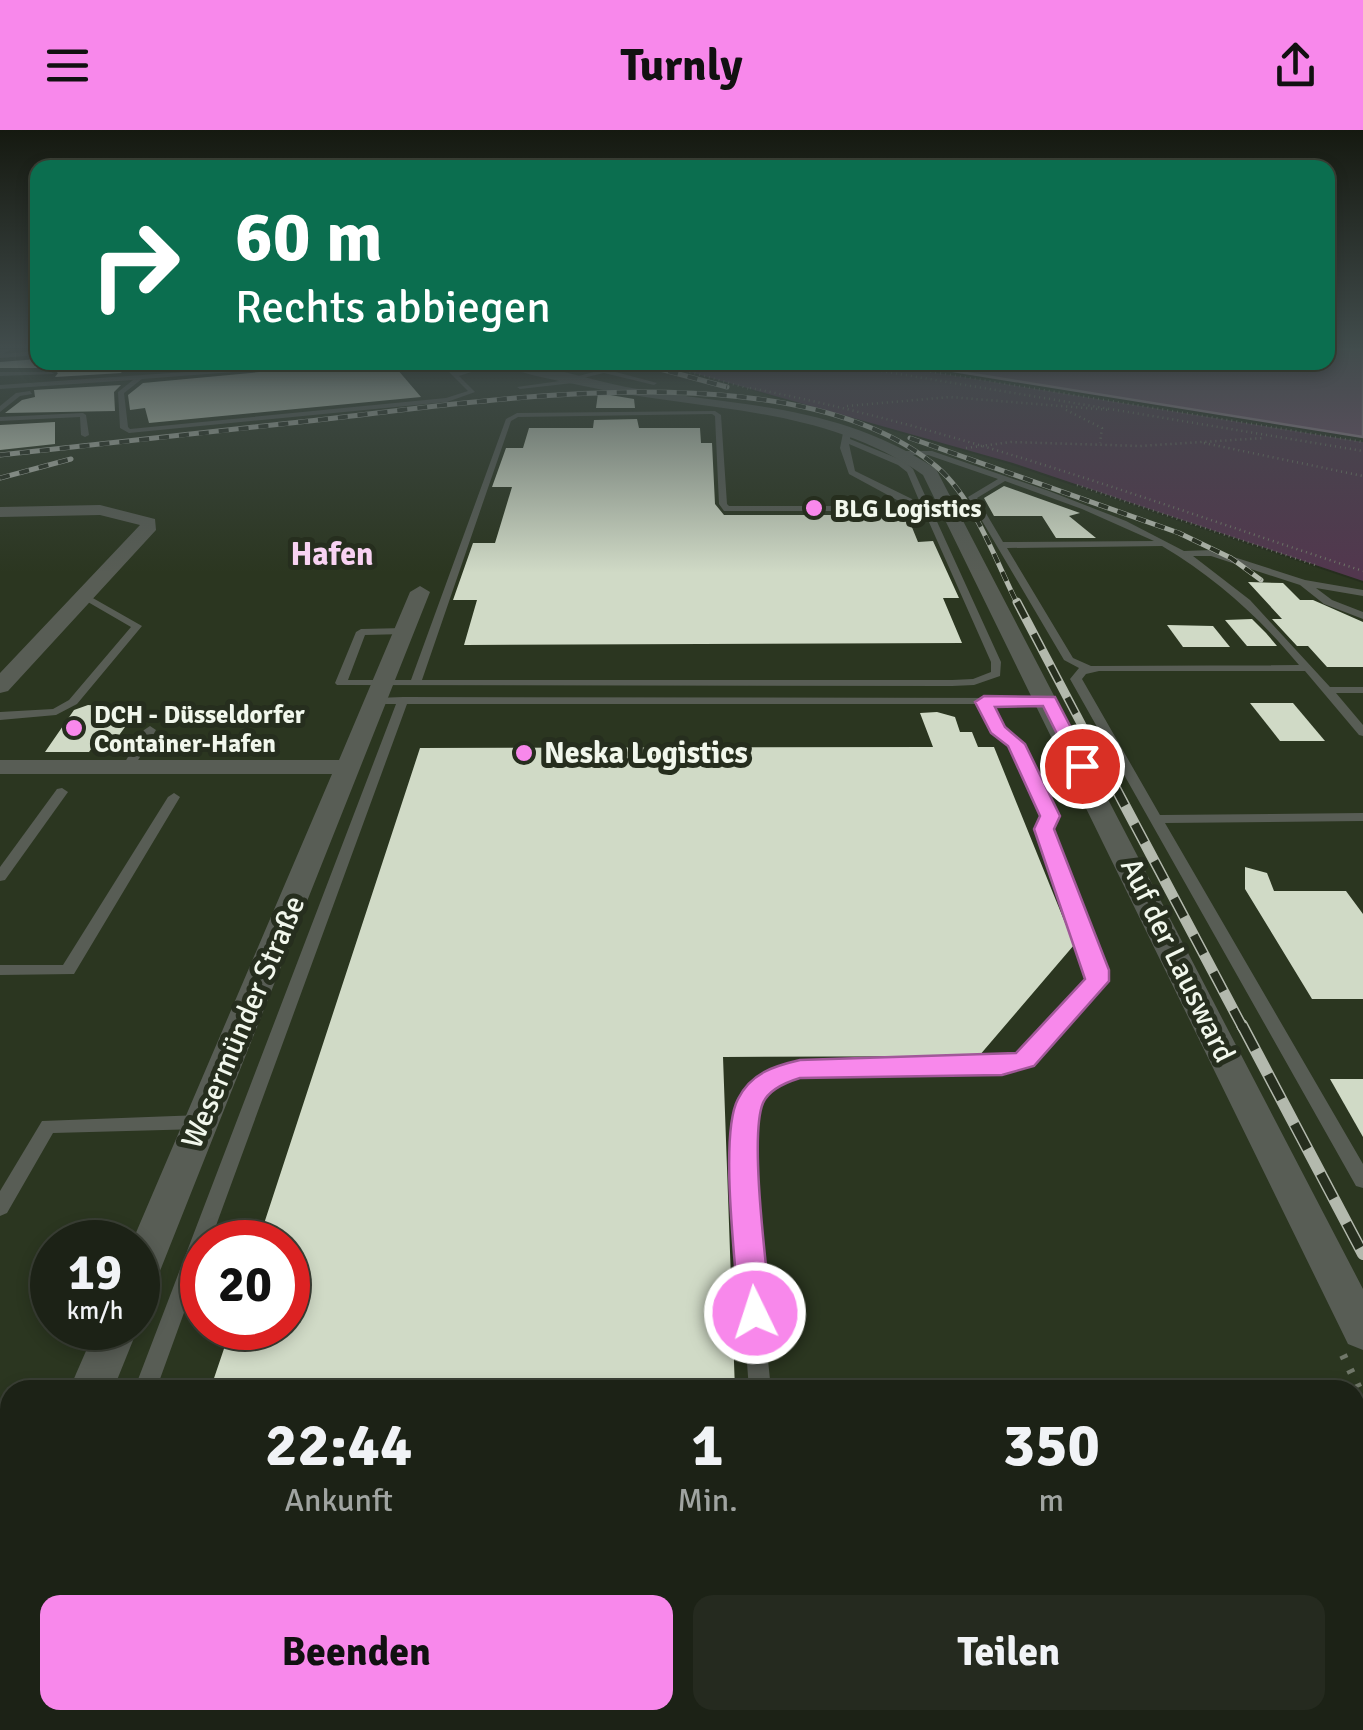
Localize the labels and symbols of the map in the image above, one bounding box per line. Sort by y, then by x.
place label: BLG Logistics [834,493,982,524]
marker: BLG Logistics [803,497,825,519]
district label: Hafen [290,535,374,574]
place label: DCH - Düsseldorfer Container-Hafen [94,699,305,759]
marker: DCH - Düsseldorfer Container-Hafen [63,717,85,739]
pin [1040,724,1125,809]
place label: Neska Logistics [544,735,748,772]
marker: Neska Logistics [513,742,535,764]
street label: Auf der Lausward [1112,852,1243,1069]
street label: Wesermünder Straße [174,890,313,1154]
speed limit sign: 20 [180,1220,310,1350]
position arrow [703,1261,807,1365]

